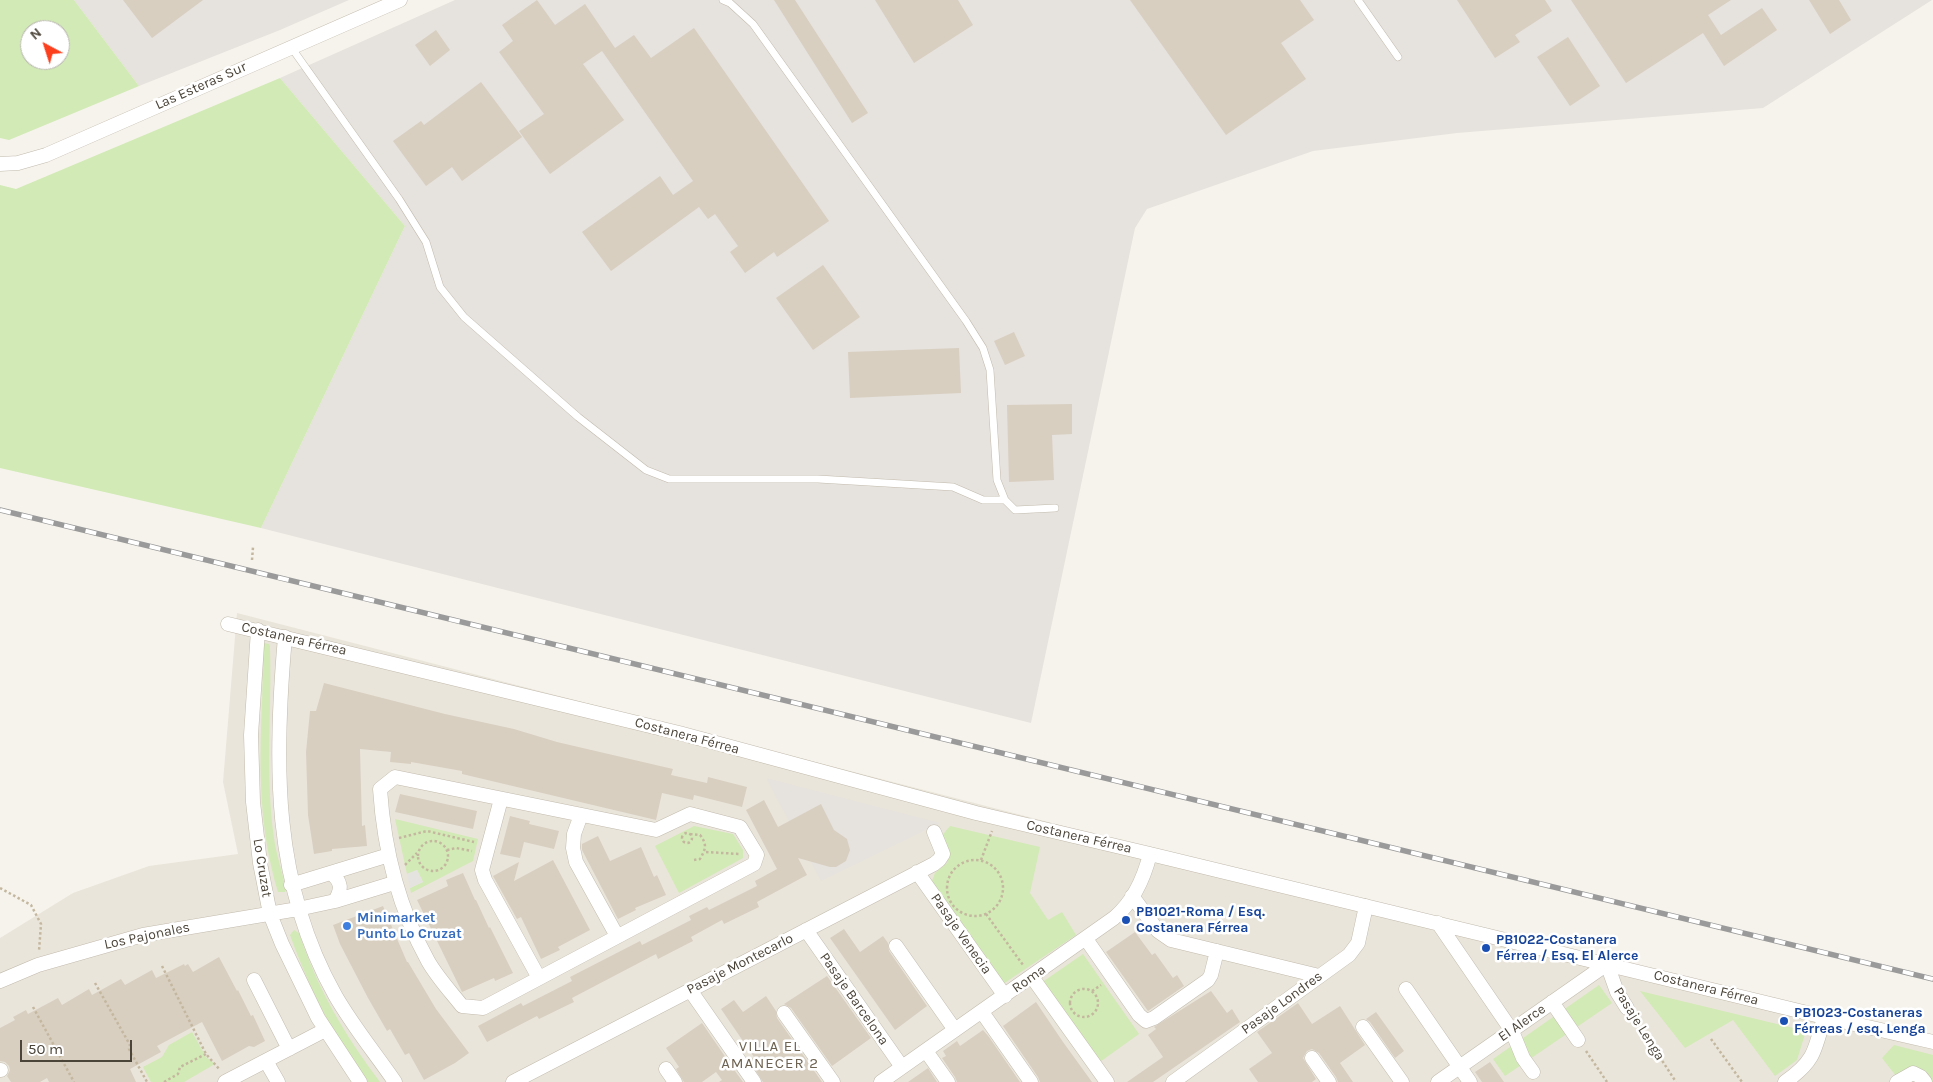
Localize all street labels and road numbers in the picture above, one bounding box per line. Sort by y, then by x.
street label: Las Esteras Sur [153,58,249,114]
street label: Costanera Férrea [240,619,348,659]
street label: Costanera Férrea [633,714,741,758]
street label: Costanera Férrea [1025,817,1133,857]
street label: Lo Cruzat [249,837,275,899]
street label: Pasaje Venecia [927,890,995,978]
street label: Los Pajonales [103,919,191,953]
street label: Pasaje Montecarlo [684,930,796,998]
street label: Pasaje Barcelona [816,950,892,1048]
street label: Roma [1009,961,1049,997]
street label: Costanera Férrea [1652,967,1760,1009]
street label: Pasaje Londres [1238,968,1326,1038]
street label: Pasaje Lenga [1610,984,1668,1064]
street label: El Alerce [1495,1001,1549,1045]

